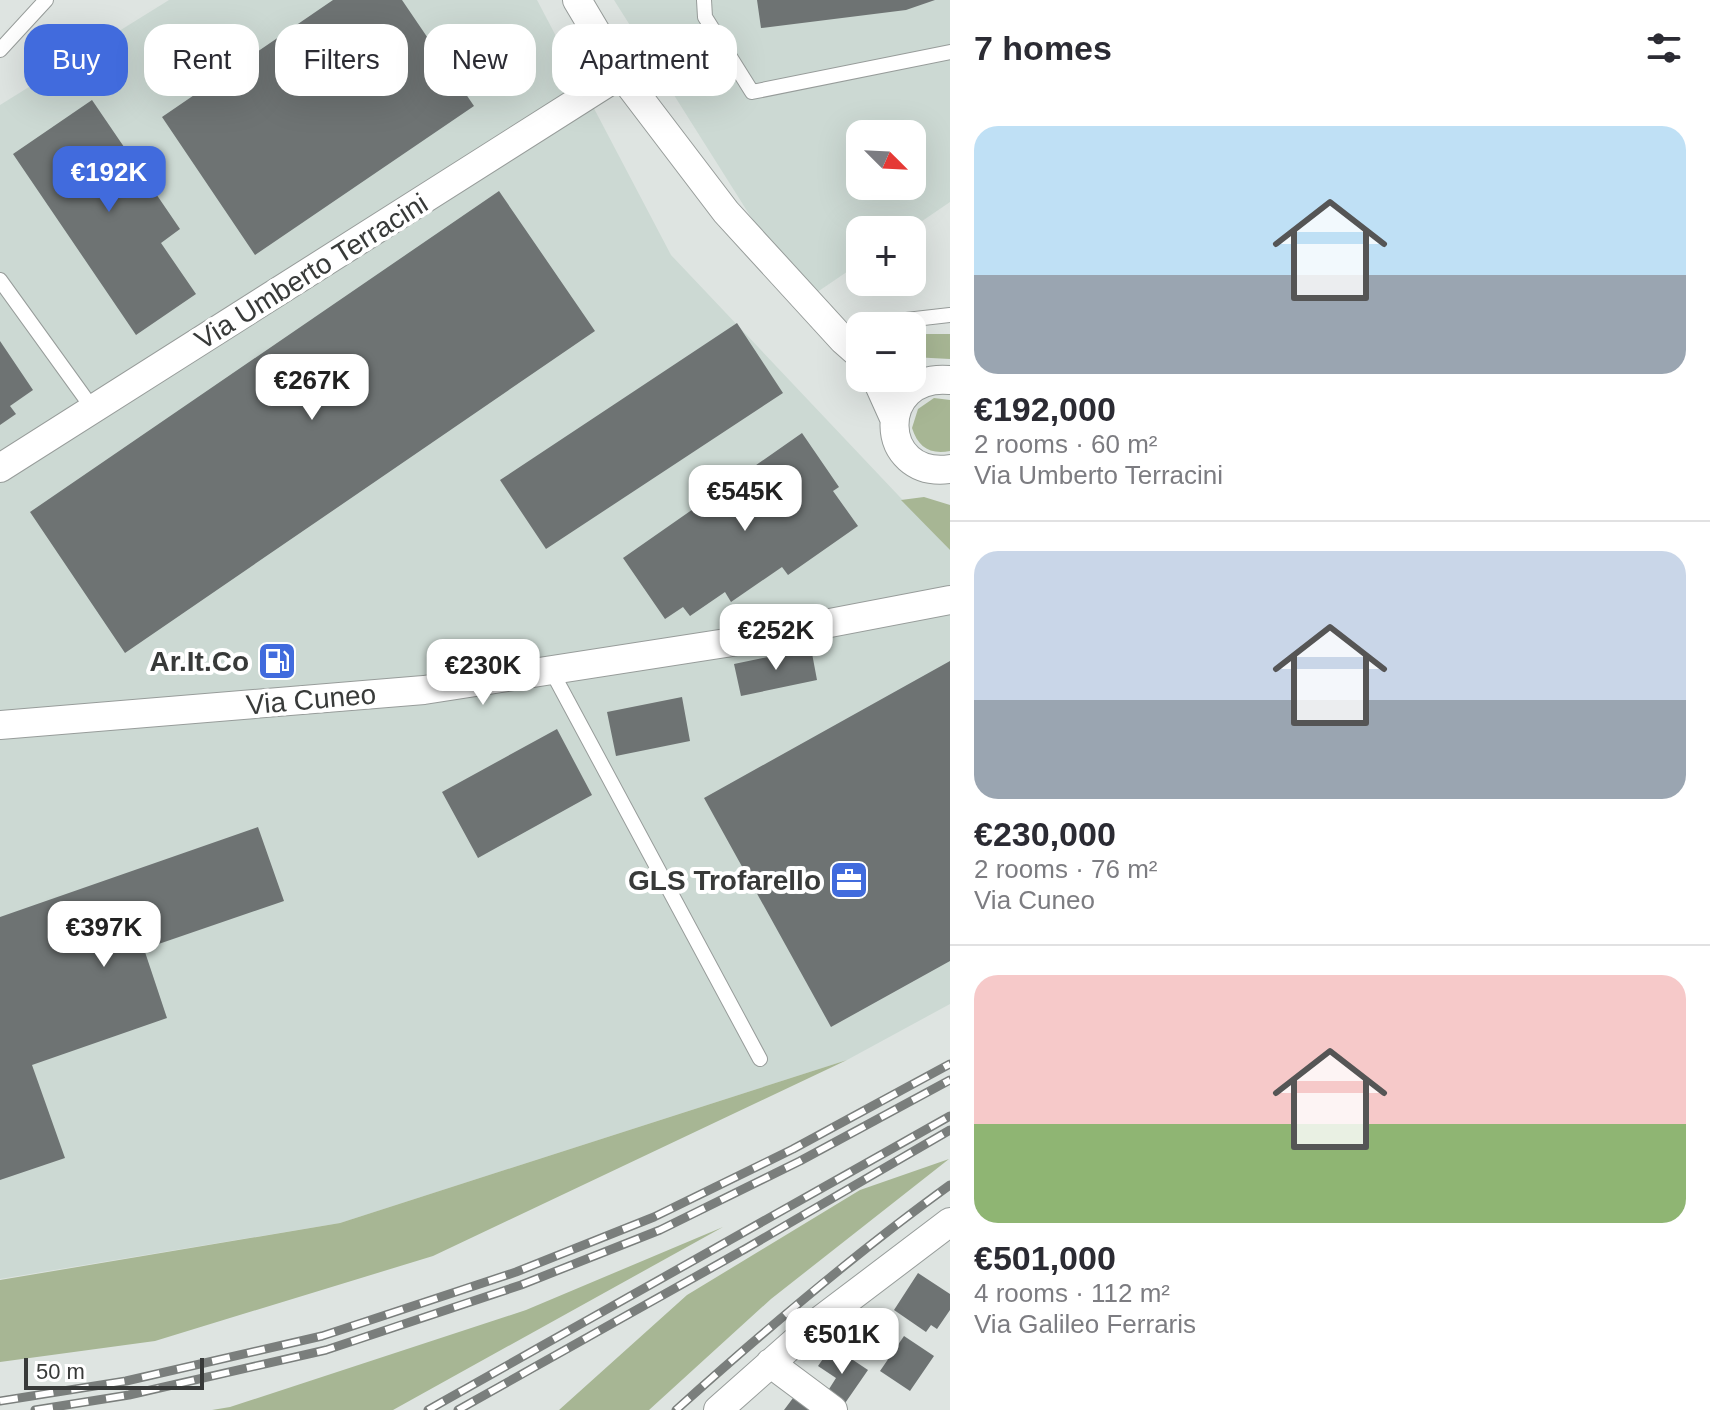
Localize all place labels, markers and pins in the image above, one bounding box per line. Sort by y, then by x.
pin: €192K [53,146,165,214]
pin: €267K [256,354,368,422]
pin: €545K [689,465,801,533]
pin: €252K [720,604,832,672]
pin: €230K [427,639,539,707]
fuel station icon: Ar.It.Co [256,640,298,682]
place label: Ar.It.Co [149,646,249,677]
office icon: GLS Trofarello [828,859,870,901]
place label: GLS Trofarello [628,865,821,896]
pin: €397K [48,901,160,969]
pin: €501K [786,1308,898,1376]

